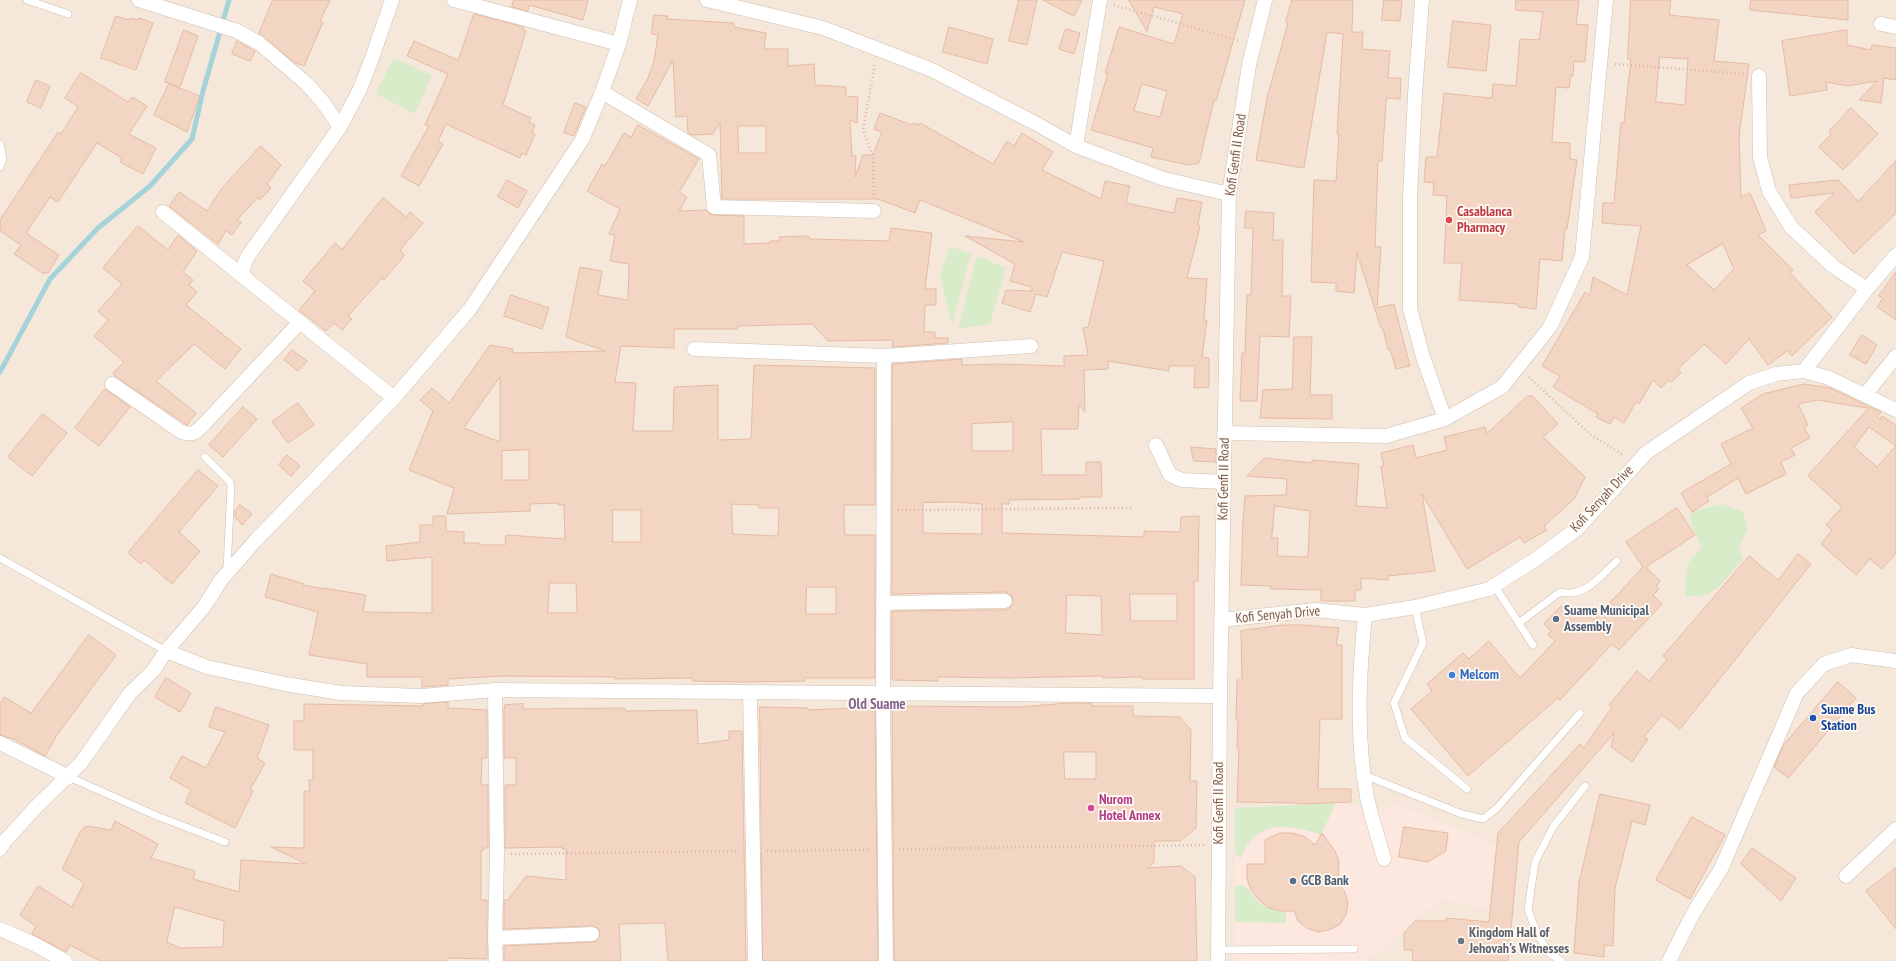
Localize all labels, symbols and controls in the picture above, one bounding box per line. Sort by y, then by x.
street label: Kofi Genfi II Road [1222,113,1250,197]
place label: Casablanca Pharmacy [1457,204,1512,236]
marker: Casablanca Pharmacy [1444,215,1454,225]
street label: Kofi Genfi II Road [1215,437,1233,521]
street label: Kofi Senyah Drive [1567,462,1637,536]
street label: Kofi Senyah Drive [1235,603,1321,627]
place label: Suame Municipal Assembly [1564,603,1649,636]
marker: Suame Municipal Assembly [1551,614,1561,624]
place label: Melcom [1460,667,1499,683]
marker: Melcom [1447,670,1457,680]
district label: Old Suame [848,696,906,714]
place label: Suame Bus Station [1821,702,1875,734]
marker: Suame Bus Station [1808,713,1818,723]
street label: Kofi Genfi II Road [1211,762,1227,844]
place label: Nurom Hotel Annex [1099,792,1161,824]
marker: Nurom Hotel Annex [1086,803,1096,813]
place label: GCB Bank [1301,873,1349,889]
marker: GCB Bank [1288,876,1298,886]
place label: Kingdom Hall of Jehovah's Witnesses [1469,925,1569,958]
marker: Kingdom Hall of Jehovah's Witnesses [1456,936,1466,946]

